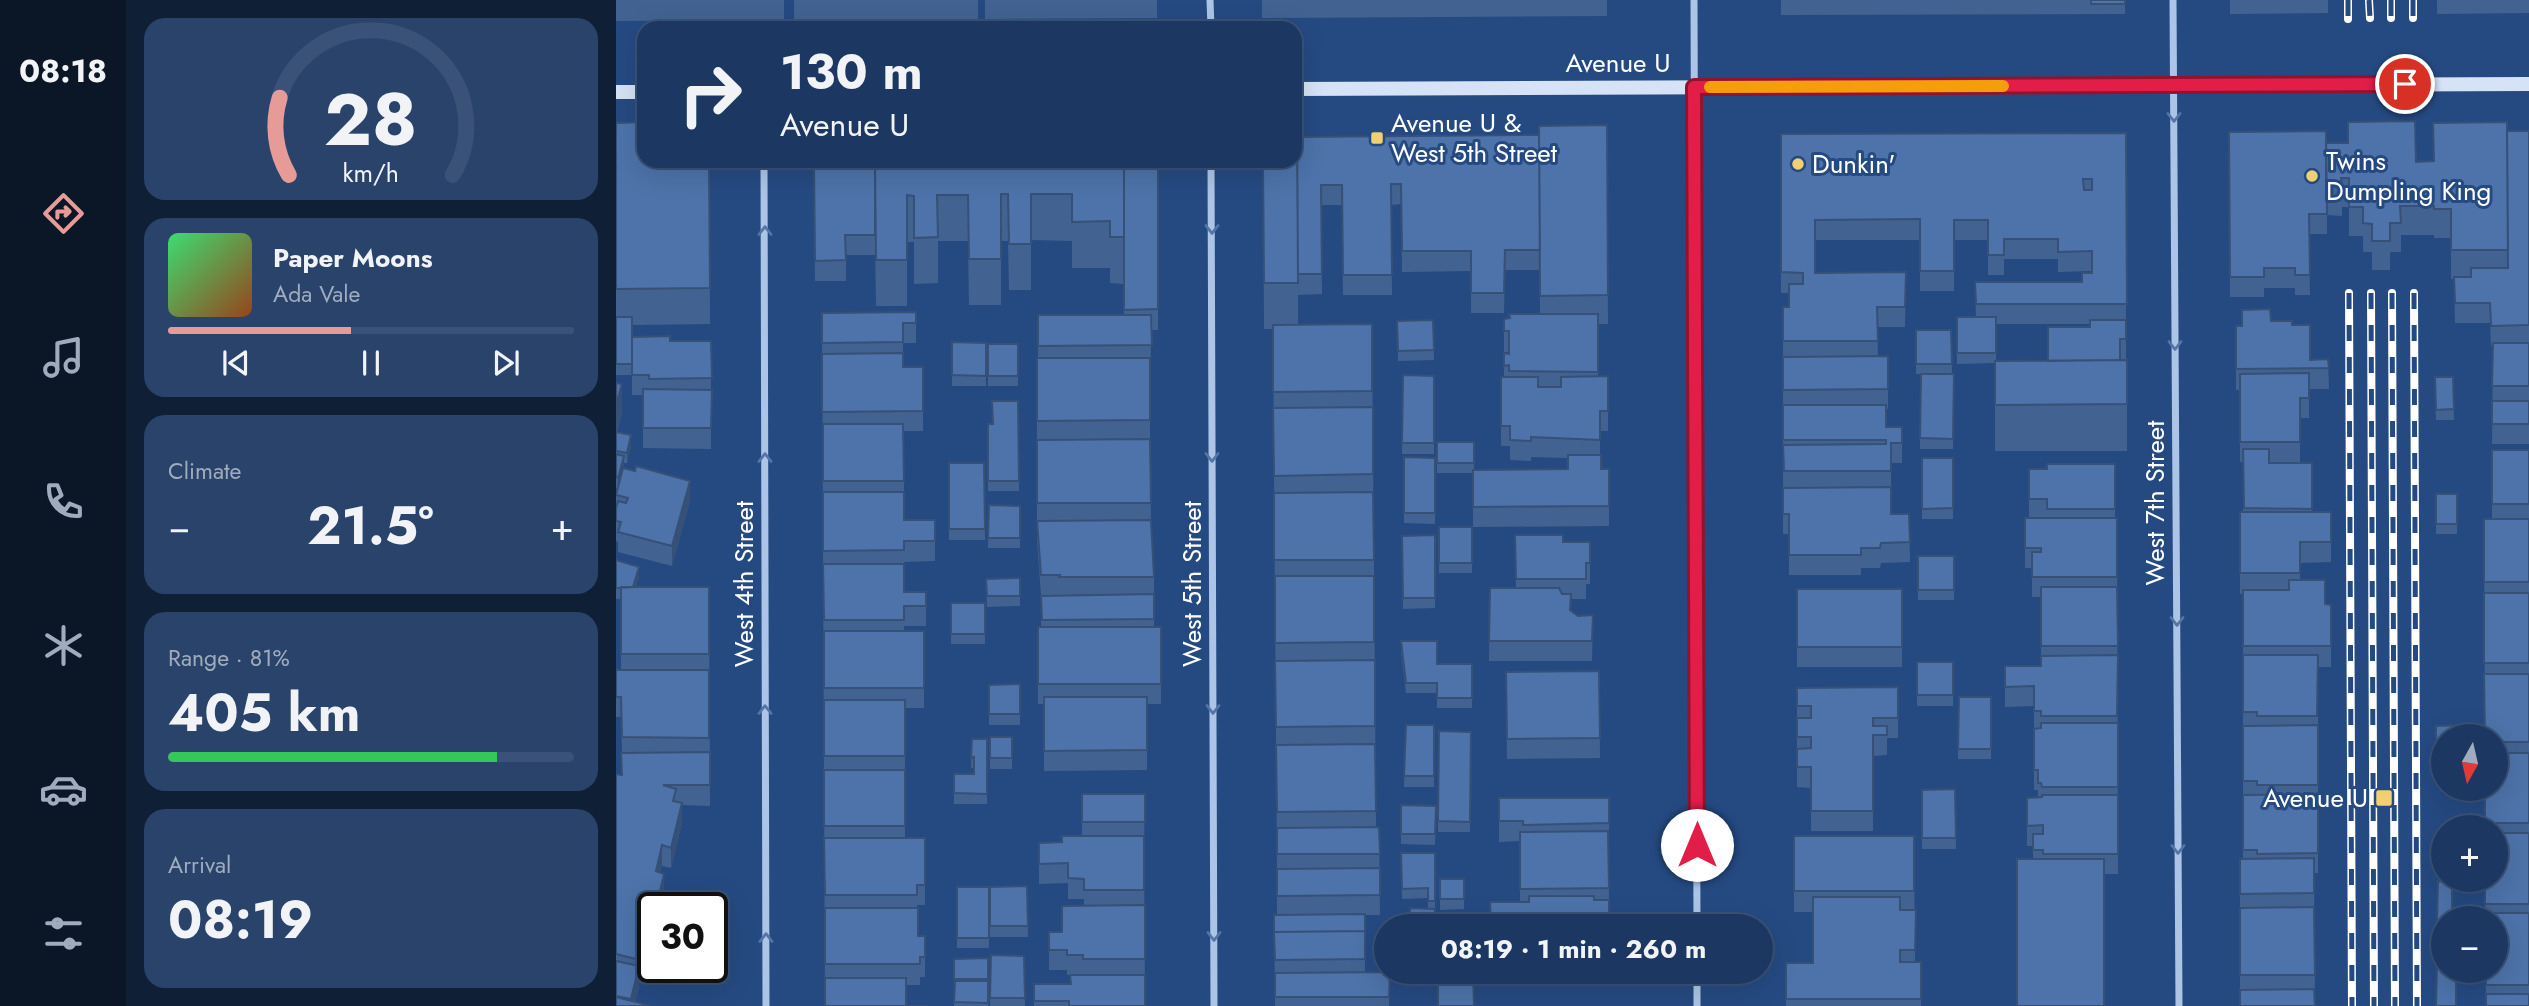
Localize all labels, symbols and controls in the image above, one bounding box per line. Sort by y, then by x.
text: 130 m [780,37,923,107]
street label: Avenue U [1565,44,1671,82]
text: 08:18 [19,48,107,94]
icon: right [665,49,756,140]
pin [2375,54,2435,114]
icon: arrive [2386,65,2424,103]
text: 28 [324,67,418,172]
text: Avenue U [780,102,909,148]
place label: Avenue U & West 5th Street [1391,104,1558,172]
one-way arrow [2166,112,2182,123]
marker: Avenue U & West 5th Street [1369,130,1385,146]
place label: Twins Dumpling King [2326,142,2491,210]
place label: Dunkin' [1812,145,1895,183]
text: km/h [343,155,399,191]
marker: Dunkin' [1790,156,1806,172]
marker: Twins Dumpling King [2304,168,2320,184]
icon: directions [39,189,88,238]
one-way arrow [1204,224,1219,235]
one-way arrow [757,225,773,236]
text: Paper Moons [273,239,433,277]
text: Ada Vale [273,277,360,311]
icon: music [39,333,88,382]
one-way arrow [2167,340,2183,350]
icon: previous [217,344,255,382]
icon: pause [352,344,390,382]
icon: next [487,344,525,382]
street label: West 7th Street [2136,420,2174,585]
one-way arrow [1204,452,1220,462]
one-way arrow [757,453,773,463]
text: Climate [168,454,241,488]
icon: phone [39,477,88,526]
text: 21.5° [307,488,434,564]
text: − [168,499,190,554]
text: + [551,499,574,554]
street label: West 4th Street [725,500,763,667]
street label: West 5th Street [1173,500,1211,667]
one-way arrow [2169,616,2185,627]
icon: climate [39,621,88,670]
text: Range · 81% [168,641,290,675]
text: 405 km [168,675,361,751]
one-way arrow [1205,704,1221,714]
one-way arrow [757,705,773,715]
north arrow [2431,724,2508,802]
map controls [2431,724,2508,983]
icon: car [39,765,88,814]
place label: Avenue U [2263,779,2368,817]
marker: Avenue U [2374,788,2394,808]
position arrow [1660,808,1734,882]
button: + [2431,815,2508,892]
one-way arrow [2170,844,2186,854]
text: Arrival [168,848,231,882]
text: 08:19 [168,882,313,958]
speed limit sign: 30 [637,892,728,983]
button: − [2431,906,2508,983]
icon: filters [39,909,88,958]
text: 08:19 · 1 min · 260 m [1441,930,1706,968]
one-way arrow [1206,931,1222,942]
one-way arrow [758,932,774,943]

